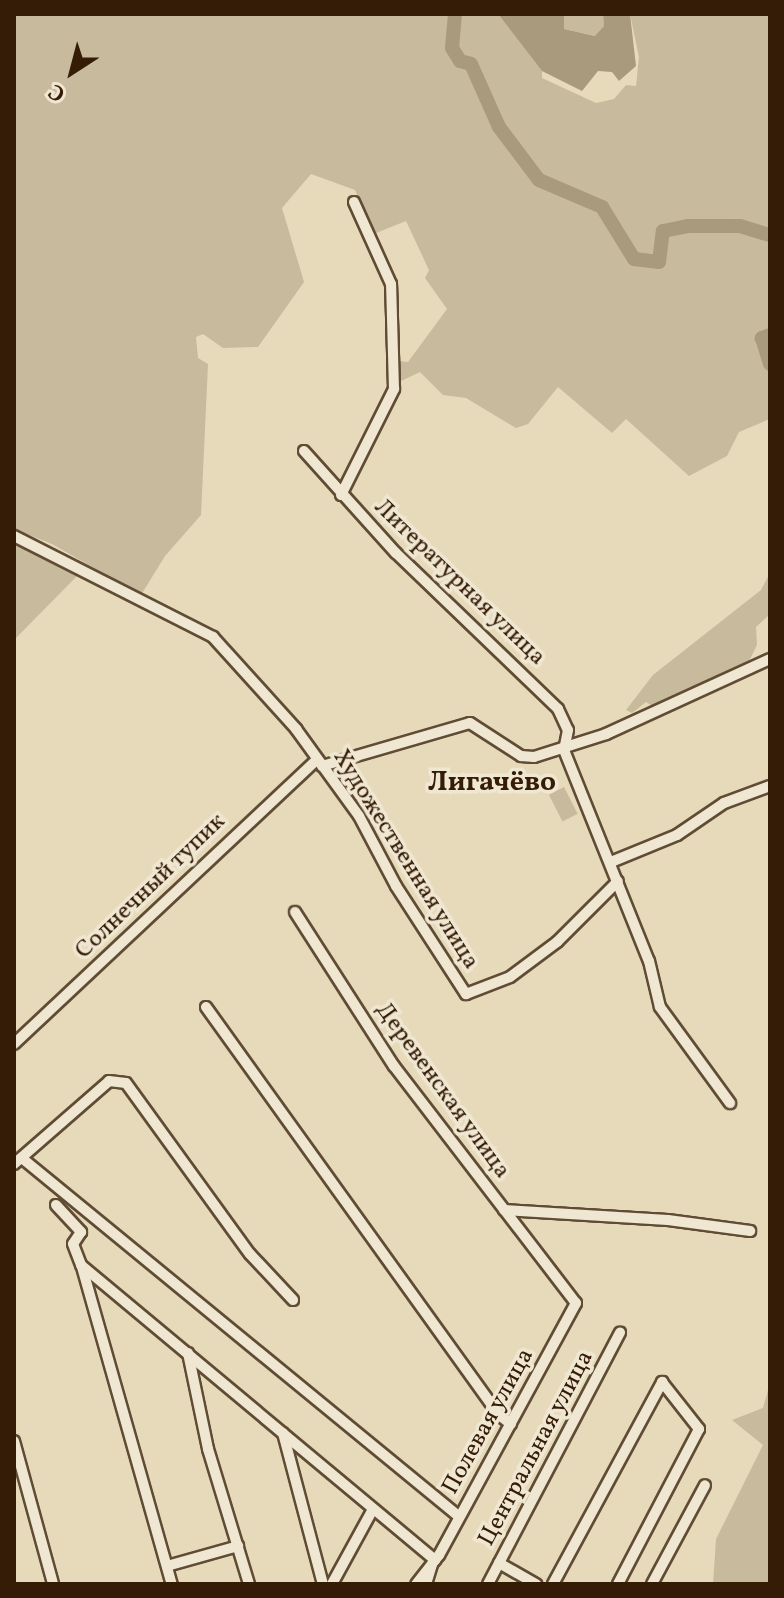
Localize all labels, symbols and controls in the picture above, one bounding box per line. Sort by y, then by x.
north arrow [32,32,112,112]
text: С [43,75,72,109]
street label: Литературная улица [367,493,551,673]
street label: Художественная улица [325,744,485,976]
district label: Лигачёво [428,766,556,800]
street label: Солнечный тупик [70,808,232,966]
street label: Деревенская улица [368,997,516,1185]
street label: Полевая улица [437,1344,541,1500]
street label: Центральная улица [473,1346,601,1552]

